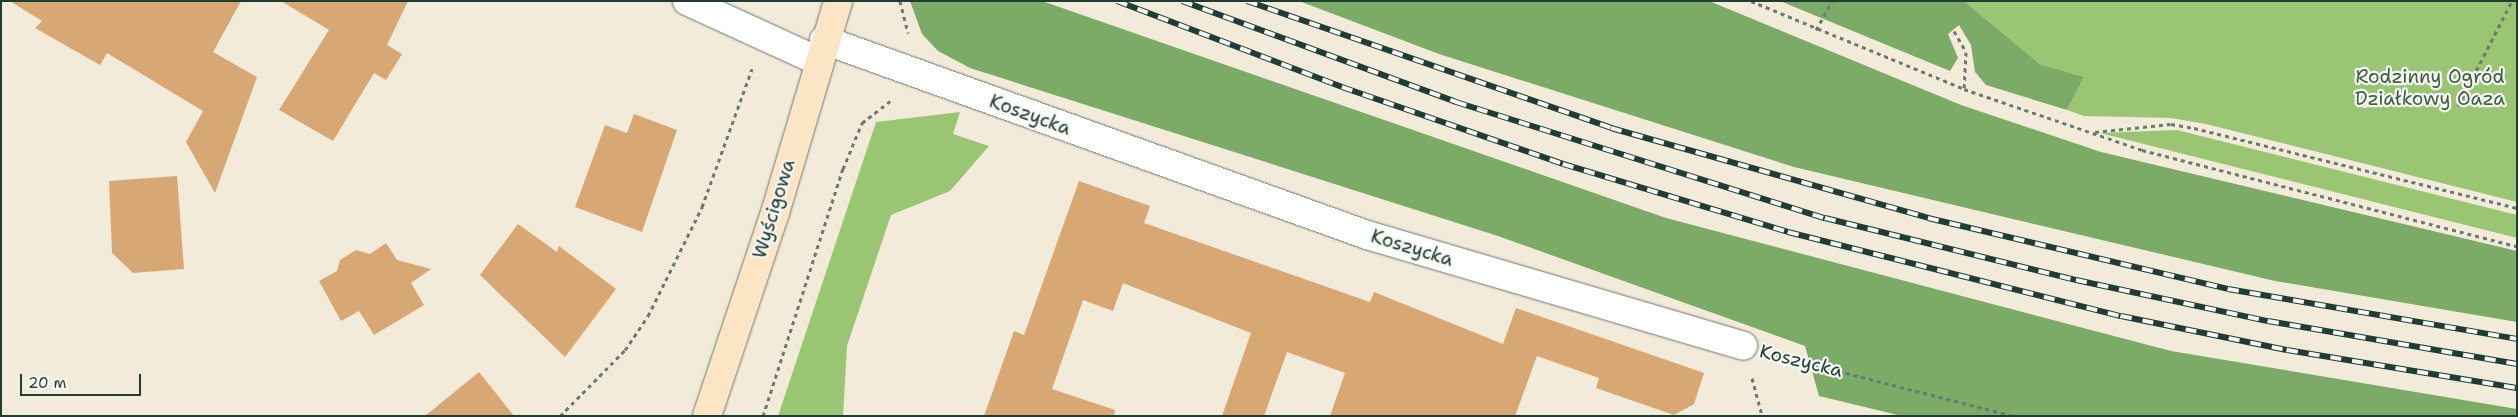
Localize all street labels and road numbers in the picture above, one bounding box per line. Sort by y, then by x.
street label: Koszycka [986,90,1074,140]
street label: Wyścigowa [748,157,800,261]
street label: Koszycka [1368,225,1456,271]
street label: Koszycka [1757,340,1845,382]

